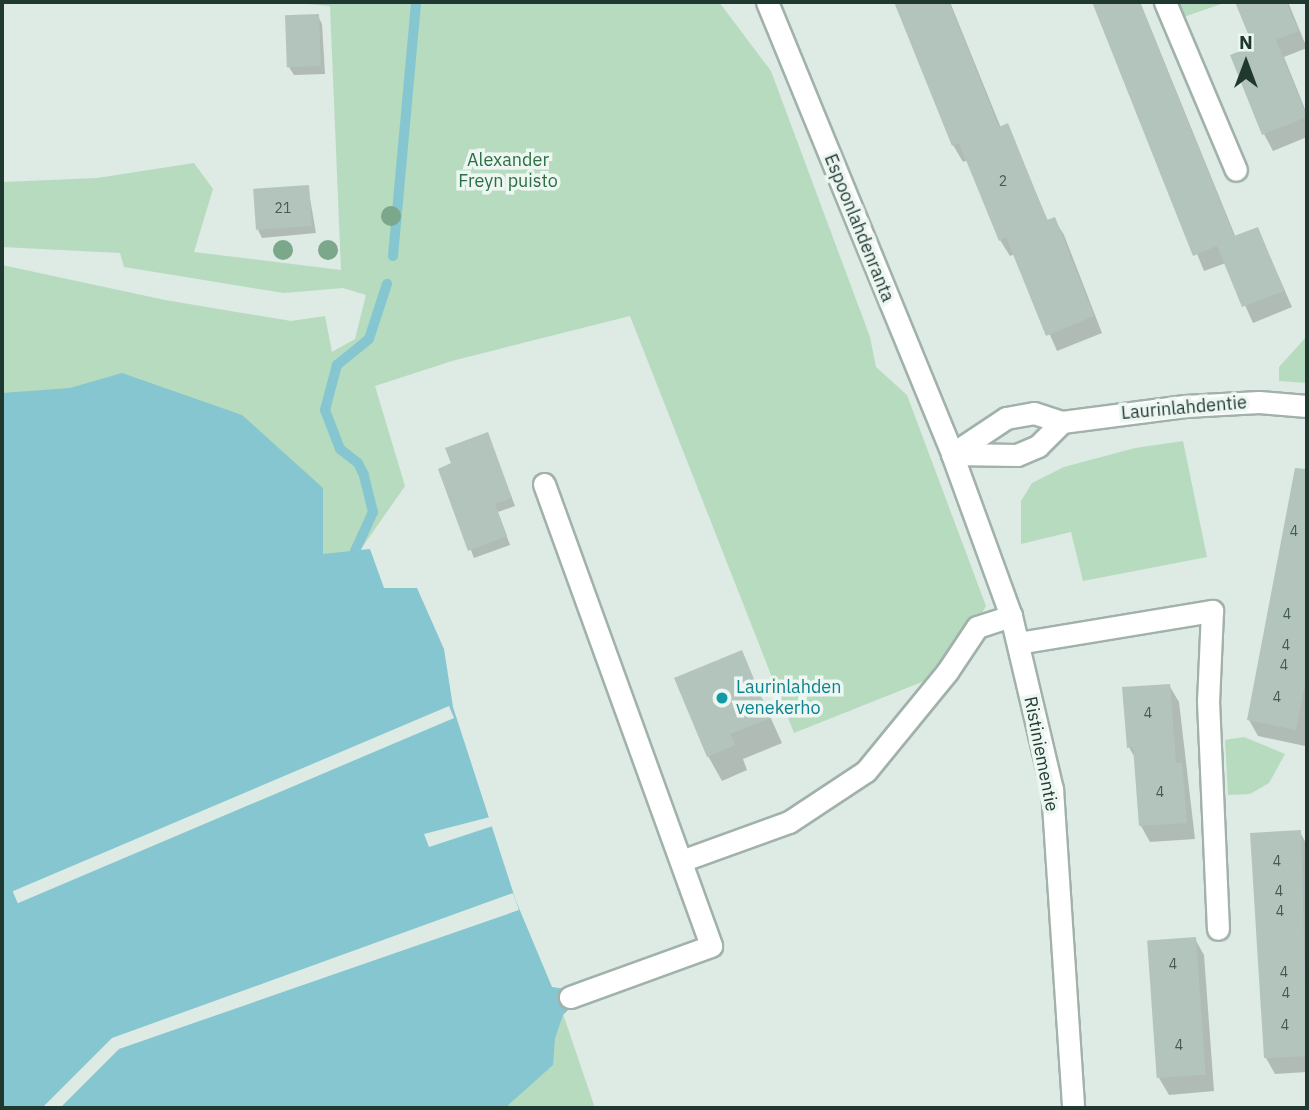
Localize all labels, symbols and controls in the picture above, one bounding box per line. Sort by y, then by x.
north arrow [1211,28,1281,98]
text: N [1239,30,1253,54]
park label: Alexander Freyn puisto [458,150,558,192]
street label: Espoonlahdenranta [819,151,899,305]
house number: 2 [999,173,1007,189]
house number: 21 [275,200,291,216]
street label: Laurinlahdentie [1120,392,1248,424]
house number: 4 [1290,523,1298,539]
house number: 4 [1283,606,1291,622]
house number: 4 [1282,637,1290,653]
house number: 4 [1280,657,1288,673]
place label: Laurinlahden venekerho [736,677,841,720]
house number: 4 [1273,689,1281,705]
marker: Laurinlahden venekerho [714,690,730,706]
street label: Ristiniementie [1019,695,1063,813]
house number: 4 [1144,705,1152,721]
house number: 4 [1156,784,1164,800]
house number: 4 [1273,853,1281,869]
house number: 4 [1275,883,1283,899]
house number: 4 [1276,903,1284,919]
house number: 4 [1169,956,1177,972]
house number: 4 [1280,964,1288,980]
house number: 4 [1282,985,1290,1001]
house number: 4 [1281,1017,1289,1033]
house number: 4 [1175,1037,1183,1053]

